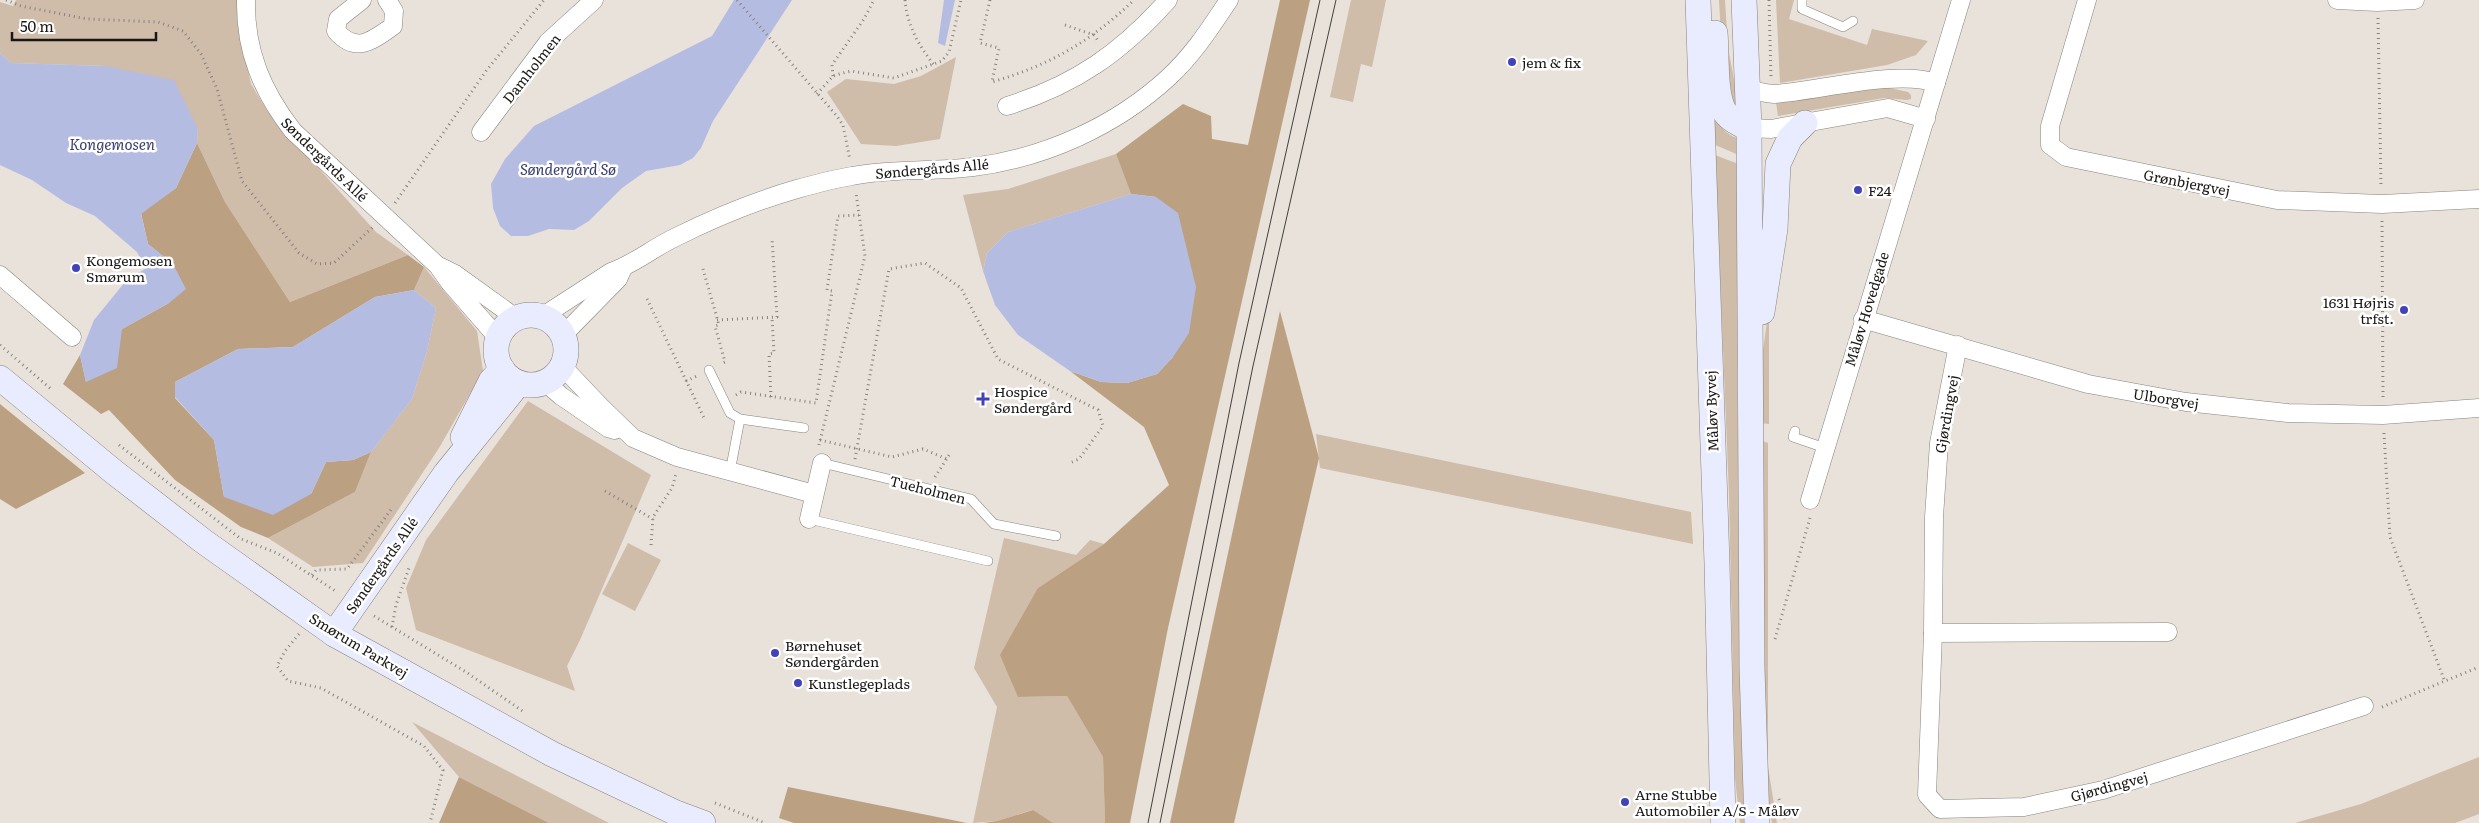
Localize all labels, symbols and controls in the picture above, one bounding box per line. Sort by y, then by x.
scale bar [12,10,156,42]
text: 50 m [20,14,54,37]
street label: Damholmen [497,29,565,107]
place label: jem & fix [1522,52,1581,72]
marker: jem & fix [1506,56,1518,68]
street label: Søndergårds Allé [277,112,373,206]
water label: Kongemosen [69,132,155,155]
street label: Søndergårds Allé [874,153,990,183]
water label: Søndergård Sø [520,157,616,180]
street label: Grønbjergvej [2142,164,2232,200]
place label: F24 [1868,180,1892,200]
marker: F24 [1852,184,1864,196]
street label: Måløv Hovedgade [1839,249,1893,369]
place label: Kongemosen Smørum [86,250,172,286]
marker: Kongemosen Smørum [70,262,82,274]
place label: 1631 Højris trfst. [2323,292,2394,328]
marker: 1631 Højris trfst. [2398,304,2410,316]
street label: Måløv Byvej [1700,370,1722,452]
street label: Gjørdingvej [1929,373,1963,455]
place label: Hospice Søndergård [994,381,1072,417]
street label: Ulborgvej [2132,383,2200,413]
marker: Hospice Søndergård [976,392,990,406]
street label: Tueholmen [888,470,968,508]
street label: Søndergårds Allé [340,513,422,617]
street label: Smørum Parkvej [306,608,412,682]
place label: Børnehuset Søndergården [785,635,879,671]
marker: Børnehuset Søndergården [769,647,781,659]
place label: Kunstlegeplads [808,673,910,693]
marker: Kunstlegeplads [792,677,804,689]
street label: Gjørdingvej [2068,766,2150,806]
place label: Arne Stubbe Automobiler A/S - Måløv [1635,784,1800,820]
marker: Arne Stubbe Automobiler A/S - Måløv [1619,796,1631,808]

